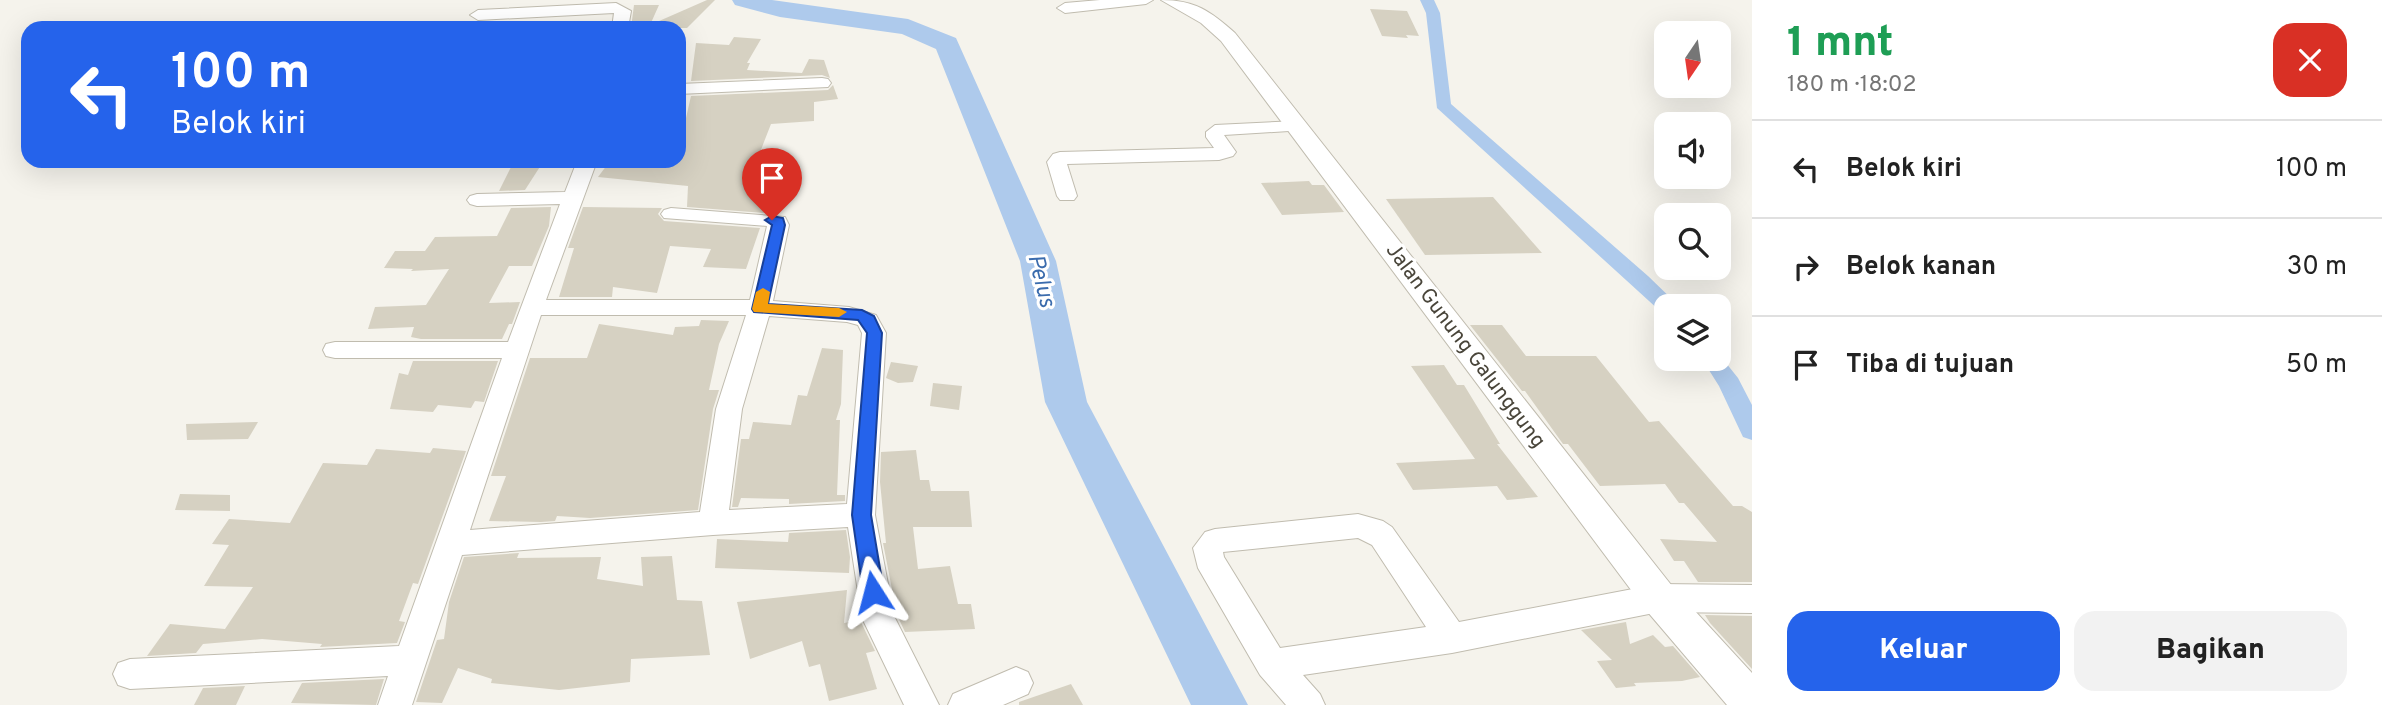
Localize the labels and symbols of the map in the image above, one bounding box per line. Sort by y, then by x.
north arrow [1654,21,1731,98]
pin [742,148,802,220]
street label: Jalan Gunung Galunggung [1379,238,1551,454]
water label: Pelus [1019,251,1061,311]
position arrow [836,555,910,629]

